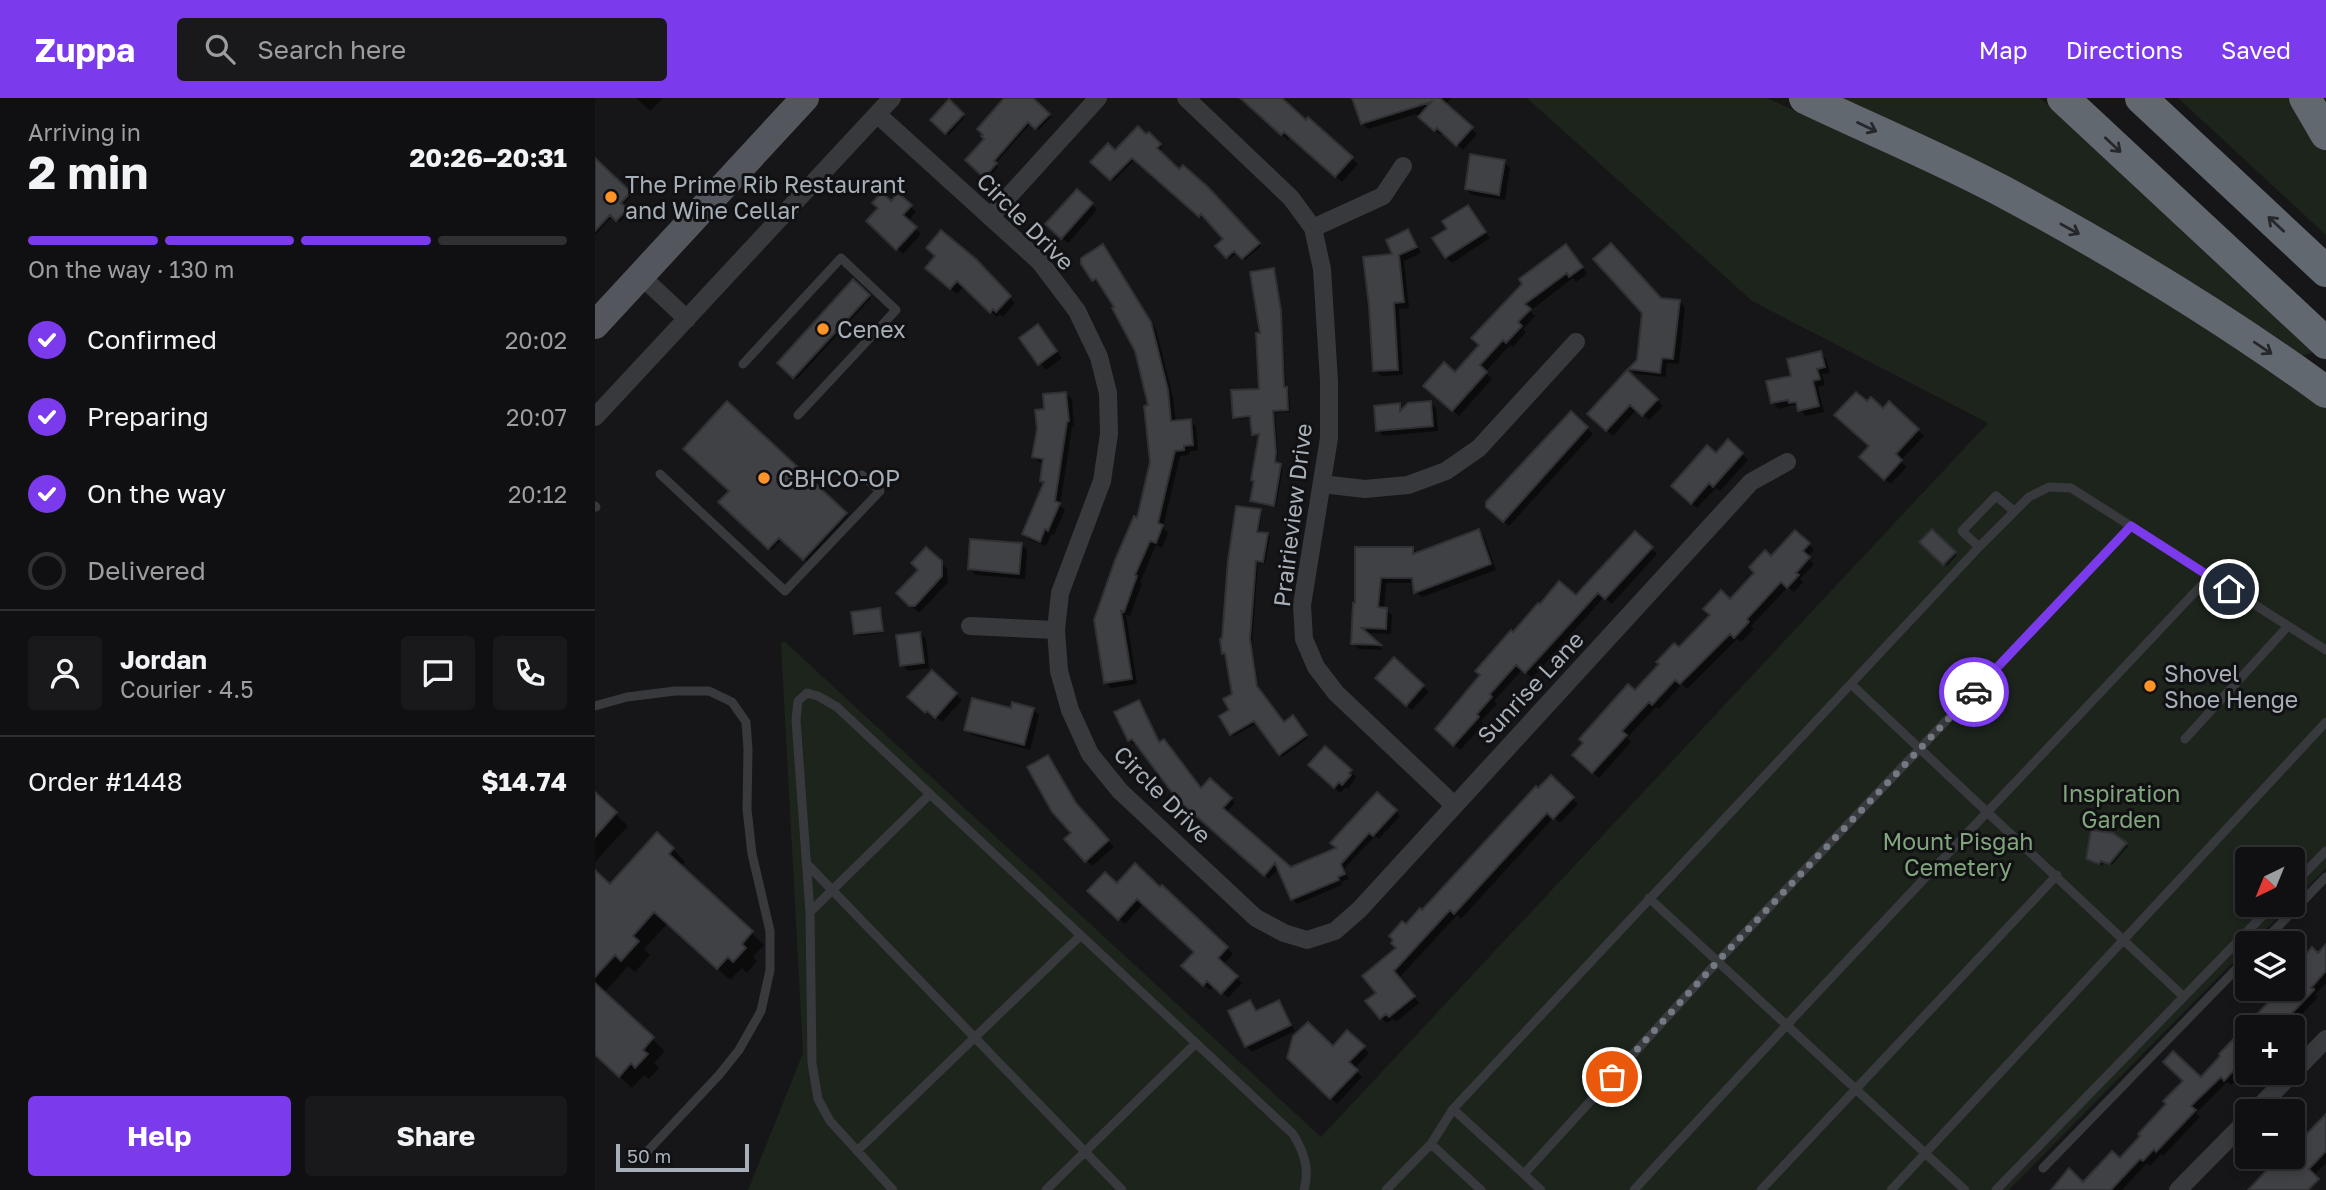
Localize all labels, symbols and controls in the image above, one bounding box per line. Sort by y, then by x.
search box [177,18,667,81]
text: Zuppa [35,30,135,69]
icon: search [201,30,239,68]
text: Search here [257,34,406,65]
text: Map [1979,35,2028,64]
text: Directions [2066,35,2183,64]
text: Saved [2221,35,2291,64]
text: Arriving in [28,118,141,146]
one-way arrow [1856,121,1877,134]
one-way arrow [2104,136,2121,153]
text: 20:26–20:31 [409,142,567,173]
text: 2 min [28,144,148,199]
street label: Circle Drive [971,166,1081,276]
place label: The Prime Rib Restaurant and Wine Cellar [625,170,906,224]
marker: The Prime Rib Restaurant and Wine Cellar [603,189,619,205]
one-way arrow [2267,216,2285,232]
one-way arrow [2059,223,2080,236]
text: On the way · 130 m [28,255,234,283]
place label: Cenex [837,315,906,343]
icon: check [28,321,66,359]
marker: Cenex [815,321,831,337]
text: Confirmed [87,324,217,355]
text: 20:02 [505,326,567,354]
one-way arrow [2253,341,2273,355]
icon: check [28,398,66,436]
text: Preparing [87,401,209,432]
text: 20:07 [506,403,567,431]
street label: Prairieview Drive [1267,422,1317,608]
place label: CBHCO-OP [778,464,900,492]
marker: CBHCO-OP [756,470,772,486]
icon: check [28,475,66,513]
text: On the way [87,478,226,509]
text: 20:12 [508,480,567,508]
text: Delivered [87,555,206,586]
pin [2199,559,2259,619]
icon: home [2210,570,2248,608]
street label: Sunrise Lane [1471,625,1589,749]
button: person [28,636,102,710]
button: chat [401,636,475,710]
button: phone [493,636,567,710]
text: Jordan [120,644,207,675]
courier [1939,657,2009,727]
place label: Shovel Shoe Henge [2164,659,2298,713]
icon: car [1955,673,1993,711]
text: Courier · 4.5 [120,675,253,703]
marker: Shovel Shoe Henge [2142,678,2158,694]
street label: Circle Drive [1108,739,1218,849]
text: Order #1448 [28,766,183,797]
text: $14.74 [481,766,567,797]
park label: Inspiration Garden [2062,779,2180,833]
park label: Mount Pisgah Cemetery [1882,827,2034,881]
north arrow [2235,847,2305,917]
map controls [2235,847,2305,1169]
button: layers [2235,931,2305,1001]
button: + [2235,1015,2305,1085]
pin [1582,1047,1642,1107]
icon: bag [1593,1058,1631,1096]
button: Help [28,1096,291,1176]
button: Share [305,1096,567,1176]
button: − [2235,1099,2305,1169]
scale bar [616,1141,749,1173]
text: 50 m [627,1144,671,1167]

